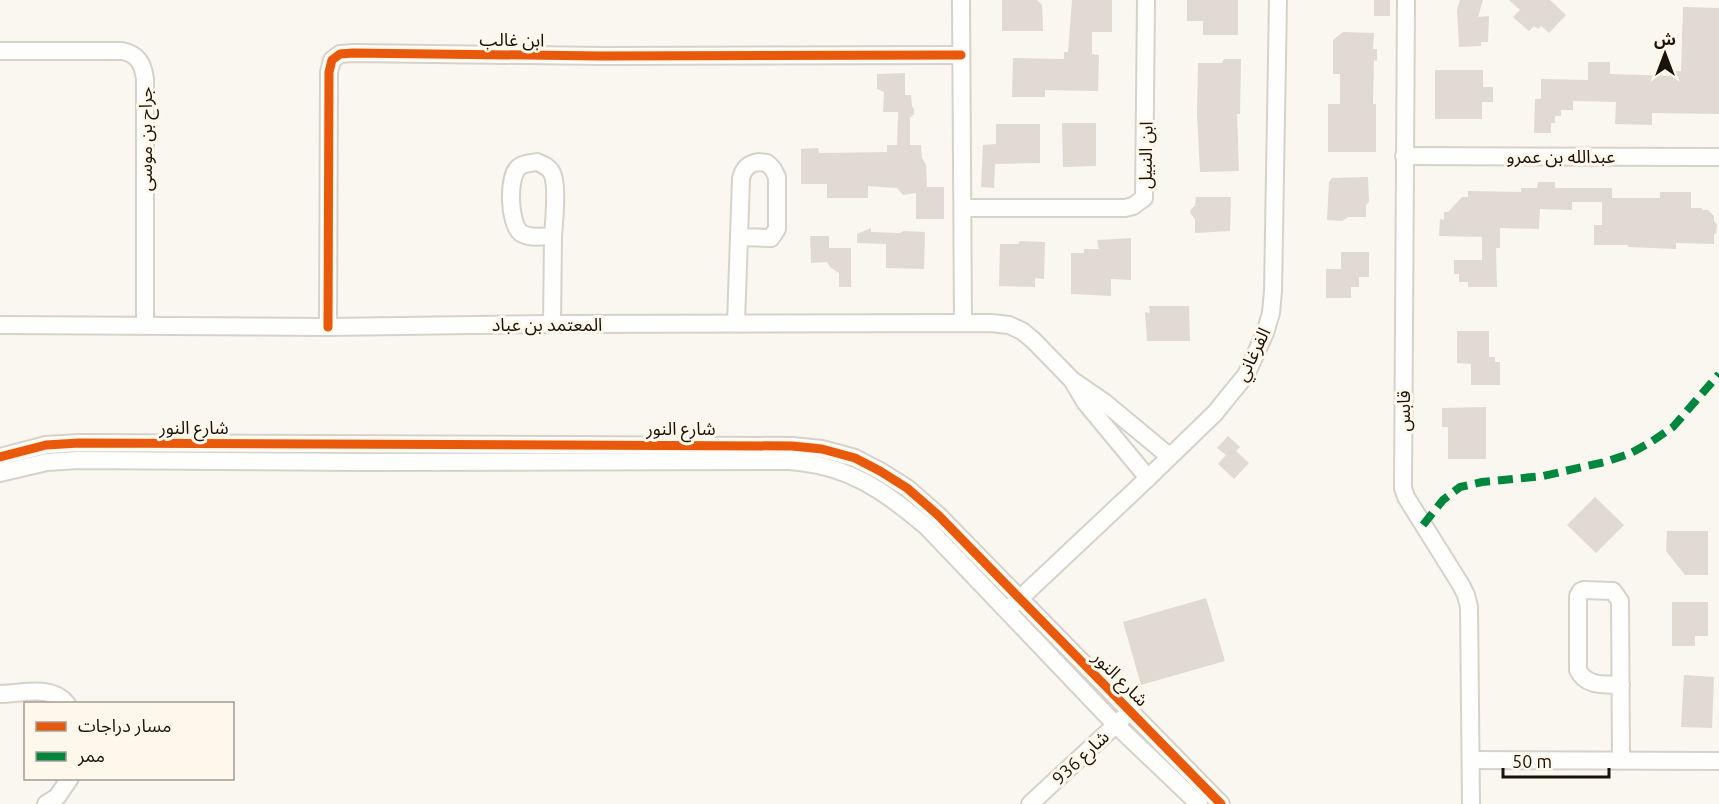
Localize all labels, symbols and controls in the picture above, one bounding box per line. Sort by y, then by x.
north arrow [1635,24,1695,84]
street label: ابن غالب [479,28,545,52]
text: ش [1654,30,1676,49]
street label: جراح بن موسى [135,87,159,191]
street label: ابن النبيل [1134,121,1158,189]
street label: عبدالله بن عمرو [1507,146,1615,168]
street label: المعتمد بن عباد [492,314,602,336]
street label: الفرغاني [1231,324,1277,386]
street label: قابس [1393,391,1415,431]
street label: شارع النور [158,417,229,442]
street label: شارع النور [645,418,716,443]
street label: شارع النور [1085,646,1153,713]
legend [24,702,234,780]
text: مسار دراجات [78,715,171,737]
street label: شارع 936 [1048,726,1116,792]
scale bar [1503,741,1610,779]
text: ممر [77,745,105,767]
text: 50 m [1512,751,1552,771]

